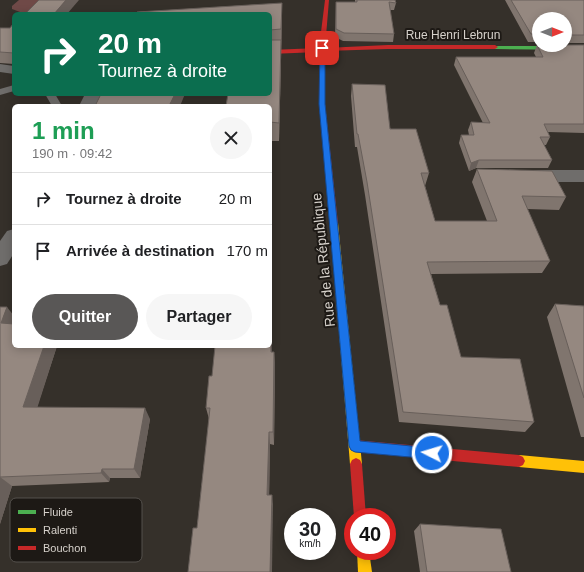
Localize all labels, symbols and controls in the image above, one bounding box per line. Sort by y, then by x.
north arrow [532,12,572,52]
map controls [532,12,572,52]
icon: right [32,28,84,80]
text: 20 m [98,28,162,59]
street label: Rue Henri Lebrun [406,28,500,42]
pin [305,31,339,65]
icon: arrive [311,37,333,59]
text: Tournez à droite [98,61,227,81]
text: 1 min [32,117,95,144]
button: close [210,117,252,159]
text: 190 m · 09:42 [32,146,112,161]
icon: right [32,188,54,210]
text: Tournez à droite [66,190,182,207]
text: 20 m [219,190,252,207]
street label: Rue de la République [308,192,338,328]
icon: arrive [32,240,54,262]
text: Arrivée à destination [66,242,214,259]
text: 170 m [226,242,268,259]
button: Quitter [32,294,138,340]
button: Partager [146,294,252,340]
position arrow [411,432,453,474]
legend [10,498,142,562]
text: Fluide [43,506,73,518]
speed limit sign: 40 [344,508,396,560]
text: 30 [299,518,321,540]
text: Ralenti [43,524,77,536]
text: km/h [299,538,321,549]
text: Bouchon [43,542,86,554]

